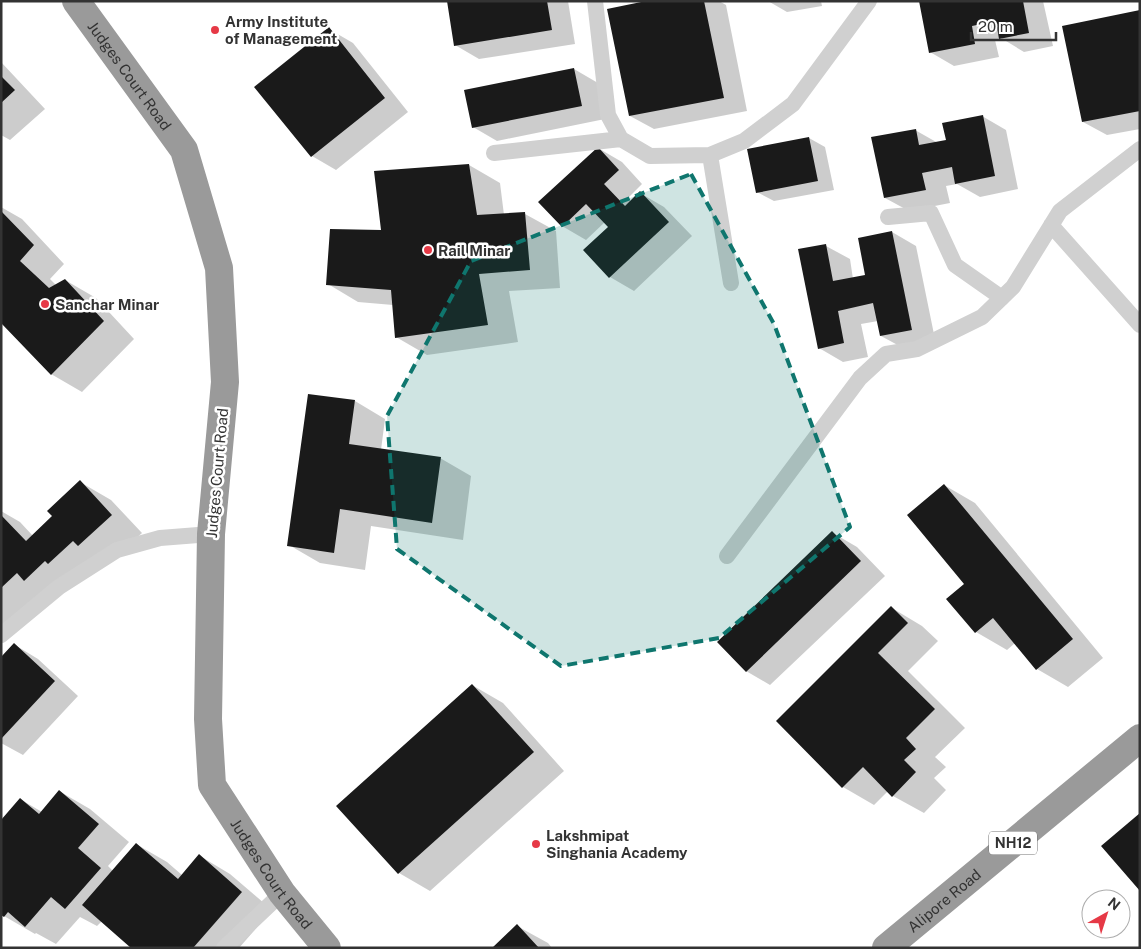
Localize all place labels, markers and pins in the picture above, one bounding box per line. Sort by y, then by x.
place label: Army Institute of Management [225,13,337,47]
marker: Army Institute of Management [209,24,221,36]
place label: Rail Minar [438,242,511,259]
marker: Rail Minar [422,244,434,256]
place label: Sanchar Minar [55,296,159,313]
marker: Sanchar Minar [39,298,51,310]
place label: Lakshmipat Singhania Academy [546,827,688,861]
marker: Lakshmipat Singhania Academy [530,838,542,850]

